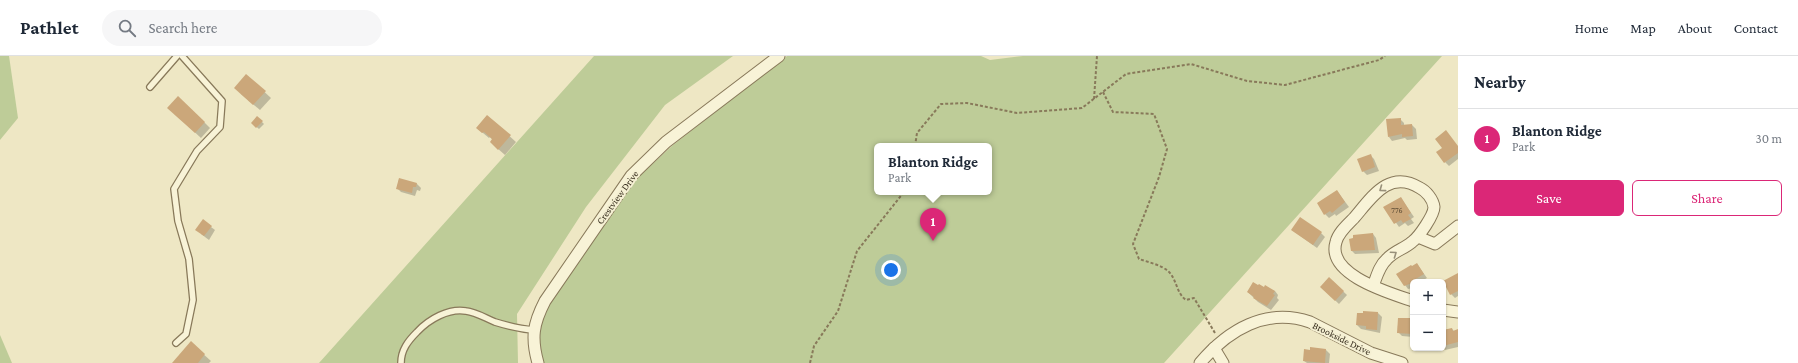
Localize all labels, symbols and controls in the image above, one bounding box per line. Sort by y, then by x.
search box [102,10,382,46]
text: Pathlet [20,17,78,38]
icon: search [116,17,138,39]
text: Search here [148,20,217,36]
text: Home [1575,20,1608,36]
text: Map [1630,20,1656,36]
text: About [1678,20,1712,36]
text: Contact [1734,20,1778,36]
text: Nearby [1474,73,1526,92]
text: Blanton Ridge [1512,123,1602,139]
text: 1 [1485,131,1489,146]
text: 30 m [1756,131,1782,146]
text: Park [1512,139,1535,154]
popup [874,143,992,195]
text: Blanton Ridge [888,154,978,170]
street label: Crestview Drive [594,168,641,226]
text: Park [888,170,911,185]
button: Save [1474,180,1624,216]
button: Share [1632,180,1782,216]
one-way arrow [1379,184,1386,191]
house number: 776 [1391,206,1403,215]
pin: 1 [920,208,946,241]
one-way arrow [1389,252,1396,259]
your location [881,260,901,280]
map controls [1410,279,1446,351]
button: + [1410,279,1446,315]
button: − [1410,315,1446,351]
street label: Brookside Drive [1311,320,1373,358]

